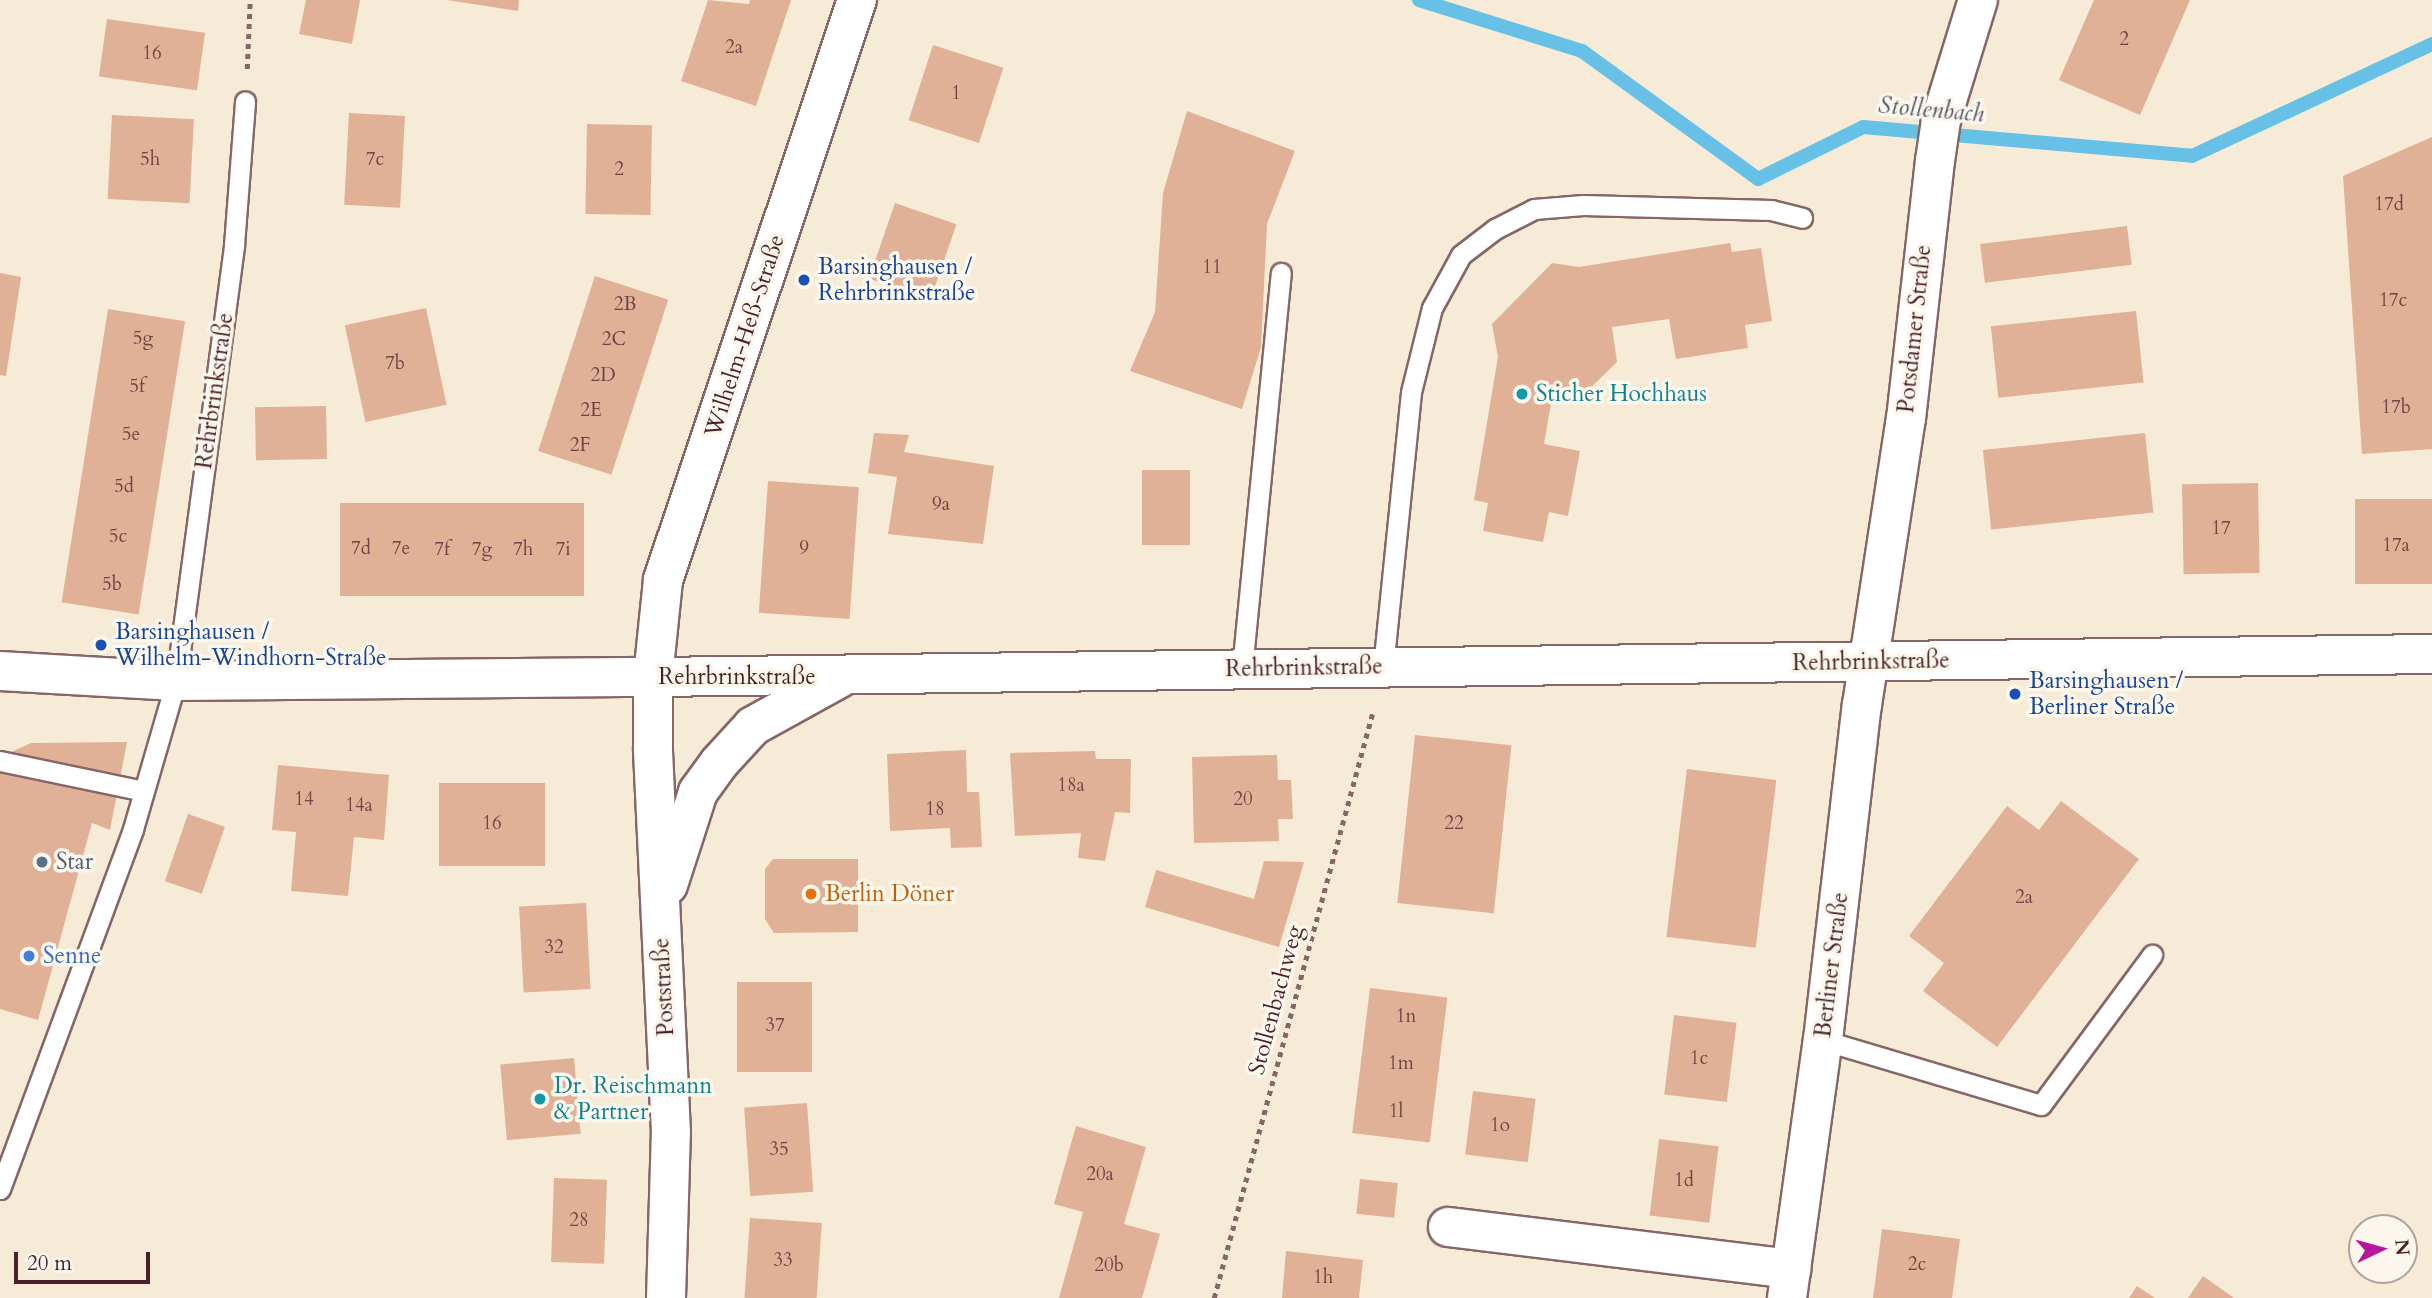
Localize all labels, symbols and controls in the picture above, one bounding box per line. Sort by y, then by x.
house number: 2 [2119,29,2129,51]
house number: 2a [725,37,743,59]
house number: 16 [142,43,162,65]
house number: 1 [951,83,961,105]
water label: Stollenbach [1877,91,1985,129]
house number: 5h [140,149,160,171]
house number: 7c [366,149,384,171]
house number: 2 [614,159,624,181]
house number: 17d [2374,194,2404,216]
street label: Wilhelm-Heß-Straße [699,231,791,441]
street label: Potsdamer Straße [1892,244,1938,414]
place label: Barsinghausen / Rehrbrinkstraße [818,253,975,307]
house number: 11 [1202,257,1222,279]
marker: Barsinghausen / Rehrbrinkstraße [796,272,812,288]
house number: 17c [2379,290,2407,312]
house number: 2B [614,294,636,316]
street label: Rehrbrinkstraße [190,311,240,471]
house number: 5g [133,328,153,350]
house number: 2C [602,329,626,351]
house number: 7b [385,353,405,375]
house number: 2D [590,365,616,387]
house number: 5f [129,376,145,398]
place label: Sticher Hochhaus [1536,380,1707,408]
marker: Sticher Hochhaus [1514,386,1530,402]
house number: 17b [2381,397,2411,419]
house number: 2E [580,400,602,422]
house number: 5e [122,424,140,446]
house number: 2F [570,435,590,457]
house number: 5d [114,476,134,498]
house number: 9a [932,494,950,516]
house number: 17 [2211,518,2231,540]
house number: 5c [109,526,127,548]
house number: 17a [2382,535,2410,557]
house number: 7d [351,538,371,560]
house number: 7e [392,538,410,560]
house number: 9 [799,538,809,560]
house number: 7f [434,539,450,561]
house number: 7g [472,539,492,561]
house number: 7h [513,539,533,561]
house number: 7i [555,539,571,561]
house number: 5b [102,574,122,596]
place label: Barsinghausen / Wilhelm-Windhorn-Straße [115,618,387,672]
marker: Barsinghausen / Wilhelm-Windhorn-Straße [93,637,109,653]
street label: Rehrbrinkstraße [1792,647,1950,677]
street label: Rehrbrinkstraße [1225,653,1383,683]
street label: Rehrbrinkstraße [658,663,816,691]
place label: Barsinghausen / Berliner Straße [2029,667,2183,721]
marker: Barsinghausen / Berliner Straße [2007,686,2023,702]
house number: 18a [1057,775,1085,797]
house number: 14 [294,789,314,811]
house number: 20 [1233,789,1253,811]
house number: 14a [345,795,373,817]
house number: 18 [925,799,945,821]
house number: 16 [482,813,502,835]
house number: 22 [1444,813,1464,835]
place label: Star [56,848,93,876]
marker: Star [34,854,50,870]
place label: Berlin Döner [825,880,954,908]
marker: Berlin Döner [803,886,819,902]
house number: 2a [2015,887,2033,909]
street label: Berliner Straße [1809,891,1855,1039]
street label: Stollenbachweg [1243,922,1309,1078]
house number: 32 [544,937,564,959]
street label: Poststraße [648,937,680,1037]
place label: Senne [43,942,102,970]
marker: Senne [21,948,37,964]
house number: 1n [1396,1006,1416,1028]
house number: 37 [765,1015,785,1037]
house number: 1c [1690,1048,1708,1070]
house number: 1m [1388,1053,1414,1075]
place label: Dr. Reischmann & Partner [554,1072,712,1126]
marker: Dr. Reischmann & Partner [532,1091,548,1107]
house number: 1l [1389,1101,1403,1123]
house number: 1o [1490,1115,1510,1137]
house number: 35 [769,1139,789,1161]
house number: 20a [1086,1164,1114,1186]
house number: 1d [1674,1170,1694,1192]
house number: 28 [569,1210,589,1232]
north arrow [2348,1214,2418,1284]
scale bar [18,1238,154,1282]
text: N [2388,1238,2416,1257]
text: 20 m [27,1249,72,1278]
house number: 33 [773,1250,793,1272]
house number: 2c [1908,1254,1926,1276]
house number: 20b [1094,1255,1124,1277]
house number: 1h [1313,1267,1333,1289]

